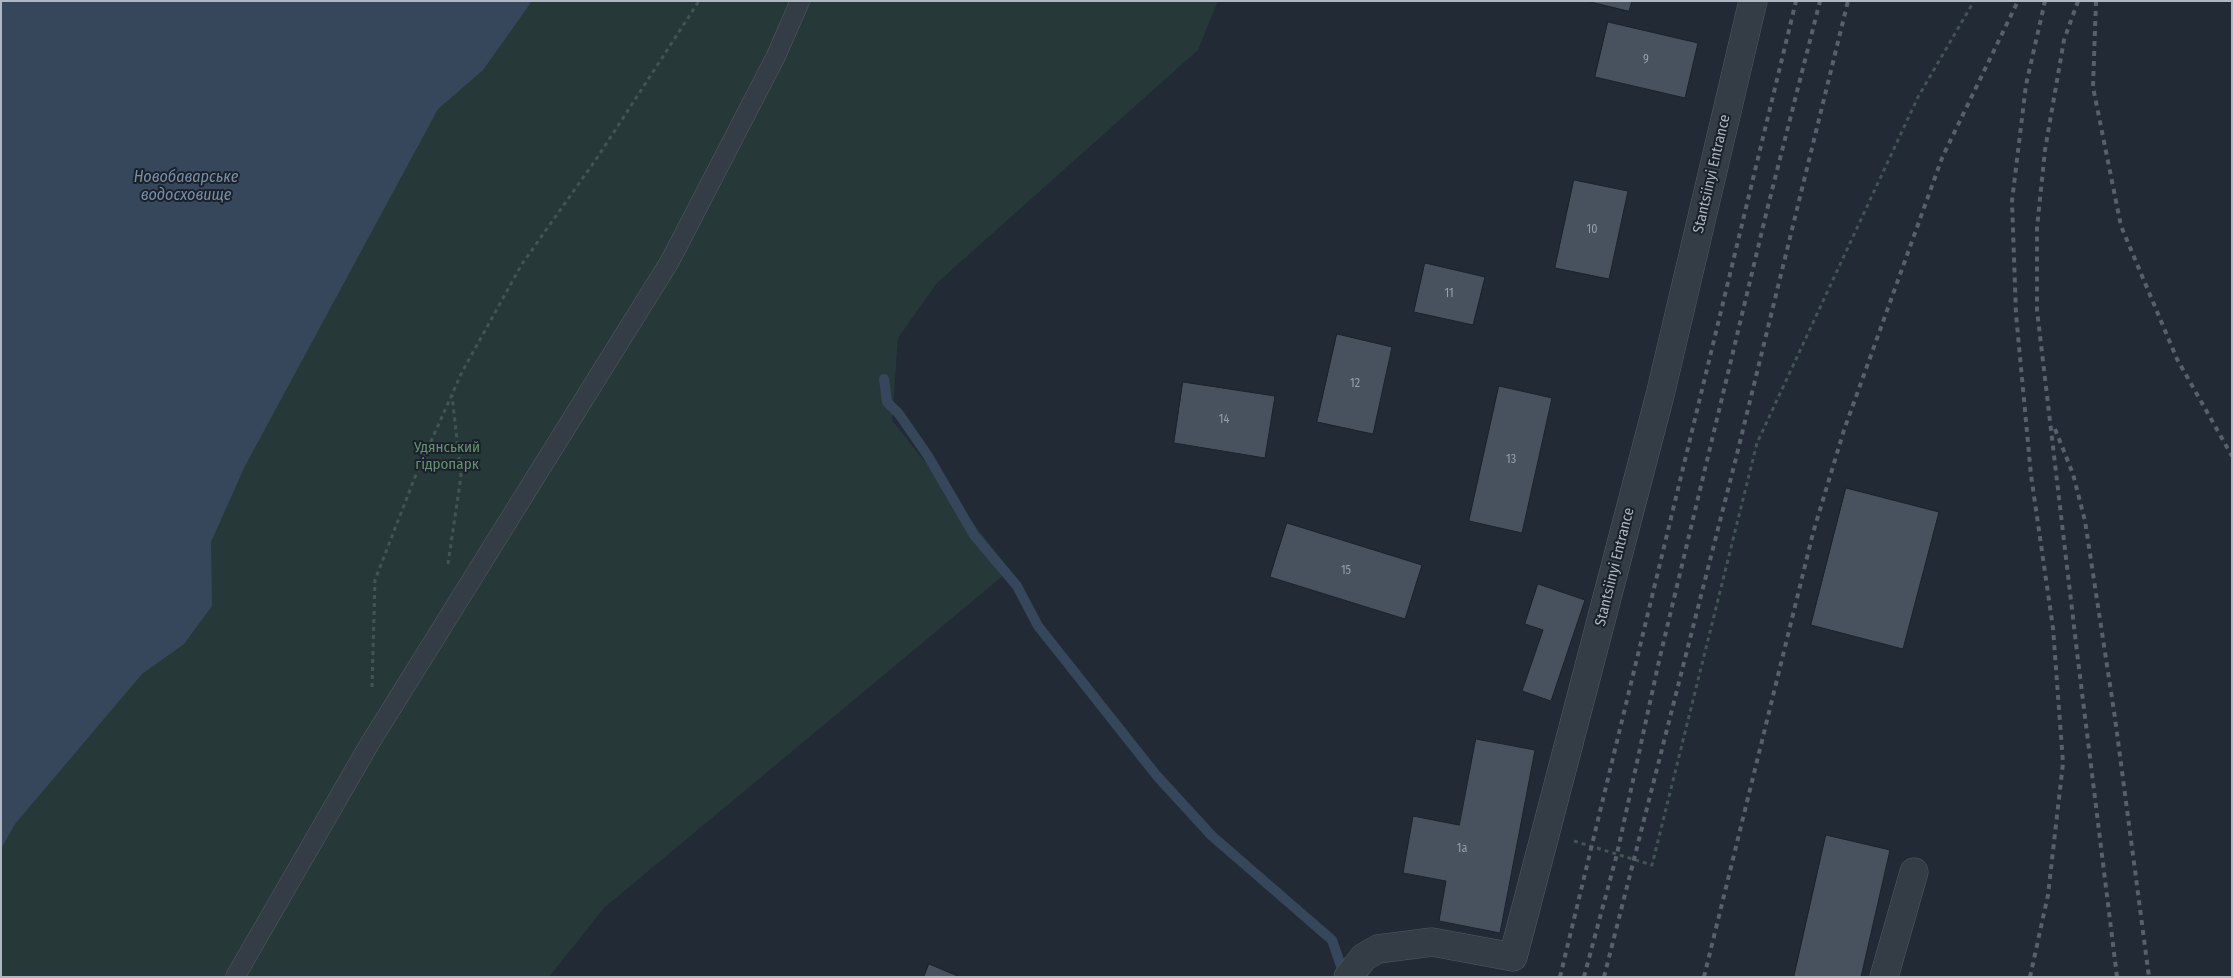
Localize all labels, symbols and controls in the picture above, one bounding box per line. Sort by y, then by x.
house number: 9 [1643,53,1649,67]
street label: Stantsiinyi Entrance [1690,113,1734,235]
water label: Новобаварське водосховище [134,168,238,206]
house number: 10 [1587,223,1597,237]
house number: 11 [1444,287,1454,301]
house number: 12 [1350,377,1360,391]
house number: 14 [1219,413,1229,427]
park label: Удянський гідропарк [414,439,480,474]
house number: 13 [1506,453,1516,467]
street label: Stantsiinyi Entrance [1592,506,1638,628]
house number: 15 [1341,564,1351,578]
house number: 1а [1457,842,1467,856]

